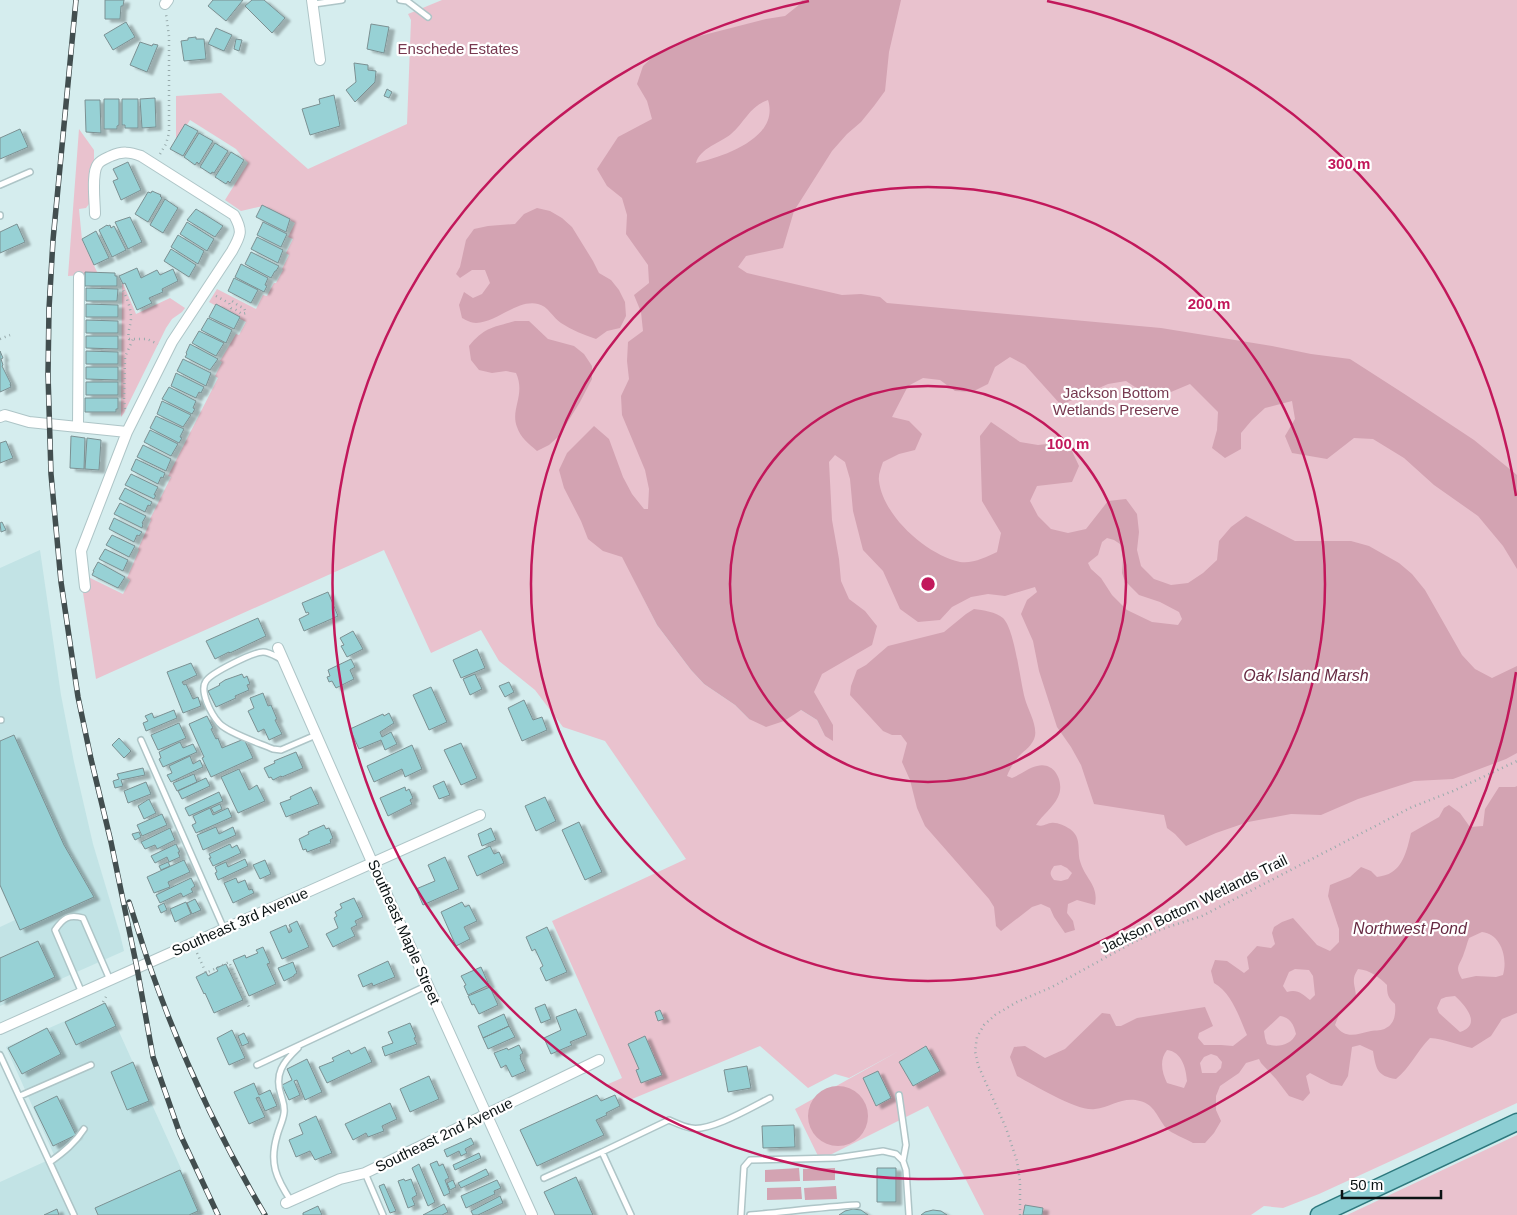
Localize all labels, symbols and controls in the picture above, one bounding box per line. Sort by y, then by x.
park label: Enschede Estates [398,40,518,57]
text: 300 m [1328,155,1370,172]
text: 200 m [1188,295,1230,312]
park label: Jackson Bottom Wetlands Preserve [1053,384,1179,418]
text: 100 m [1047,435,1089,452]
centre of rings [919,575,937,593]
water label: Oak Island Marsh [1243,667,1369,684]
street label: Jackson Bottom Wetlands Trail [1098,851,1290,956]
street label: Southeast Maple Street [365,857,444,1008]
street label: Southeast 3rd Avenue [169,884,311,959]
water label: Northwest Pond [1353,920,1468,937]
street label: Southeast 2nd Avenue [372,1094,515,1175]
scale bar [1342,1168,1441,1200]
text: 50 m [1350,1176,1383,1193]

